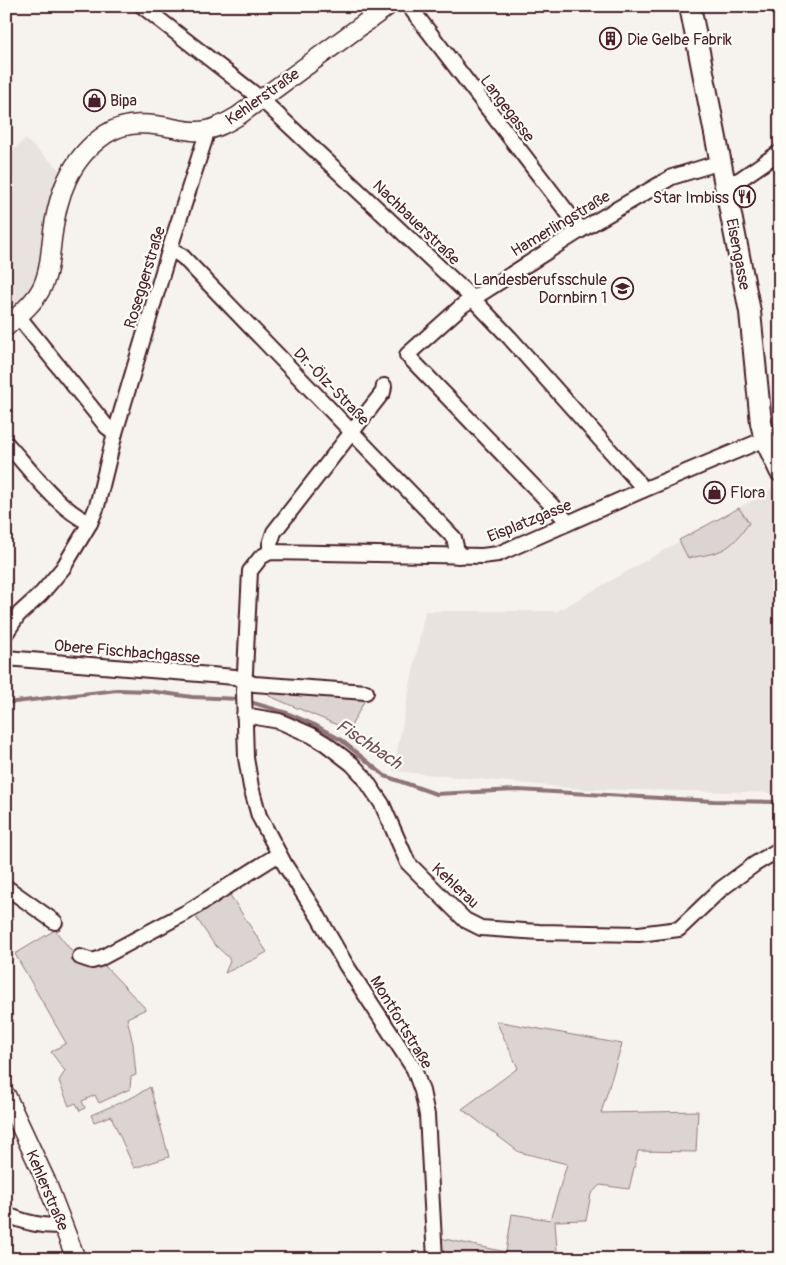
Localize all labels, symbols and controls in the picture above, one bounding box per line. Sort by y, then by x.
building icon: Die Gelbe Fabrik [599,27,623,51]
place label: Die Gelbe Fabrik [627,30,732,50]
street label: Kehlerstraße [222,64,304,130]
street label: Langegasse [476,71,539,146]
shop icon: Bipa [82,88,106,112]
place label: Bipa [110,91,137,111]
street label: Nachbauerstraße [368,176,464,270]
restaurant icon: Star Imbiss [733,185,757,209]
street label: Hamerlingstraße [507,186,614,261]
place label: Star Imbiss [653,188,729,208]
street label: Eisengasse [721,217,755,292]
street label: Roseggerstraße [120,224,170,331]
place label: Landesberufsschule Dornbirn 1 [473,270,607,308]
school or university icon: Landesberufsschule Dornbirn 1 [611,276,635,300]
street label: Dr.-Ölz-Straße [289,344,373,430]
shop icon: Flora [702,480,726,504]
place label: Flora [730,483,765,503]
street label: Eisplatzgasse [484,495,575,547]
street label: Obere Fischbachgasse [53,636,201,668]
water label: Fischbach [331,714,407,776]
street label: Kehlerau [427,859,483,913]
street label: Montfortstraße [366,972,437,1073]
street label: Kehlerstraße [21,1147,73,1234]

